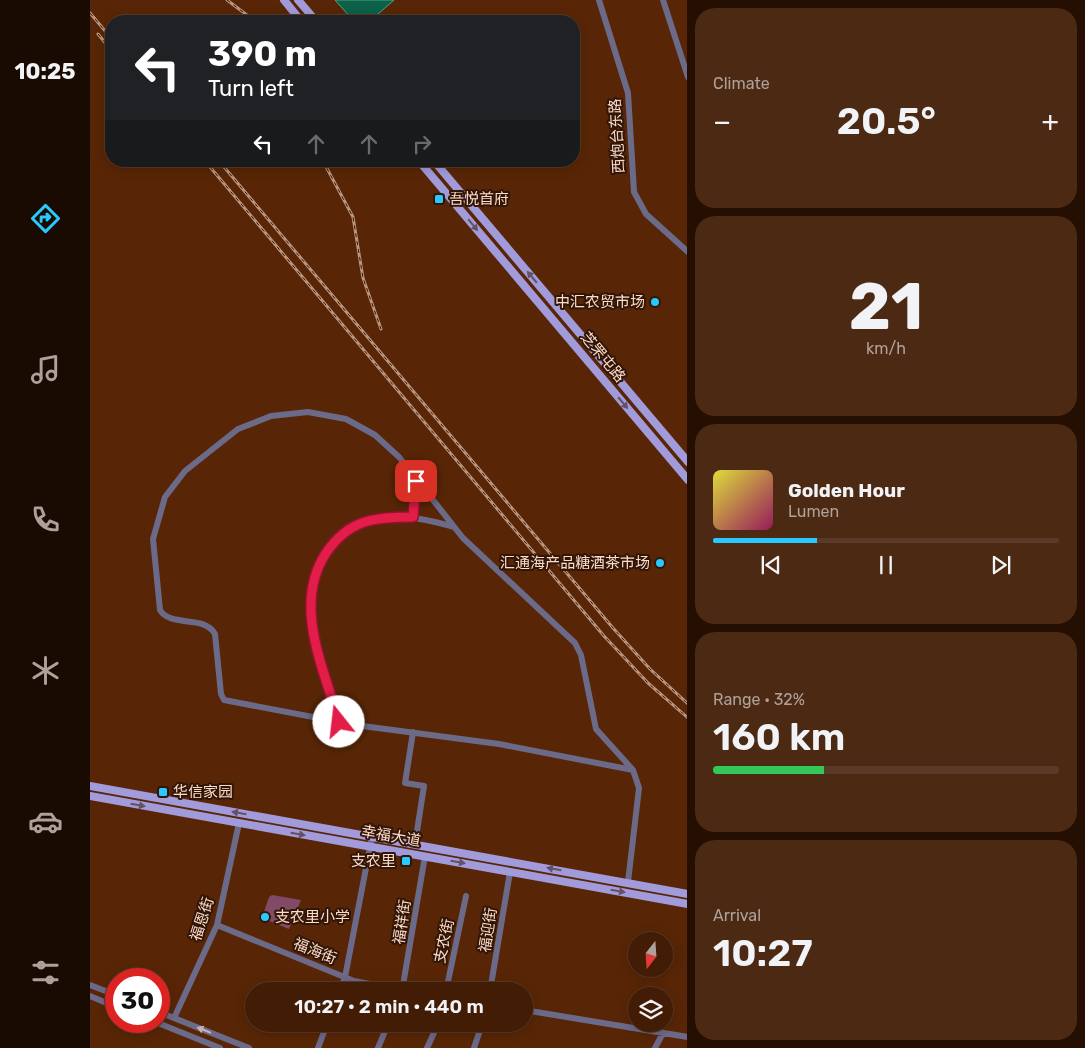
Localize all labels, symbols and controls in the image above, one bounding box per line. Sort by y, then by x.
text: 390 m [208,33,317,75]
icon: left [125,35,190,100]
text: 10:25 [15,58,75,85]
text: Climate [713,74,770,93]
text: Turn left [208,75,294,102]
street label: 西炮台东路 [606,98,628,174]
text: 20.5° [837,98,936,144]
text: − [713,105,731,138]
text: + [1042,105,1059,138]
icon: left [249,130,277,158]
icon: ahead [302,130,330,158]
icon: ahead [355,130,383,158]
icon: right [408,130,436,158]
place label: 吾悦首府 [449,190,509,208]
marker: 吾悦首府 [433,193,445,205]
icon: directions [28,201,63,236]
one-way arrow [468,219,479,232]
text: 21 [849,268,923,345]
one-way arrow [526,272,538,284]
place label: 中汇农贸市场 [555,293,645,311]
marker: 中汇农贸市场 [649,296,661,308]
street label: 芝罘屯路 [577,328,629,386]
text: km/h [866,339,906,358]
icon: music [28,352,63,387]
one-way arrow [617,397,628,409]
pin [395,460,437,502]
icon: arrive [402,467,430,495]
text: Golden Hour [788,479,905,502]
icon: phone [28,502,63,537]
text: Lumen [788,502,839,521]
icon: previous [757,551,785,579]
icon: pause [872,551,900,579]
icon: next [987,551,1015,579]
place label: 汇通海产品糖酒茶市场 [500,554,650,572]
marker: 汇通海产品糖酒茶市场 [654,557,666,569]
icon: climate [28,653,63,688]
text: Range · 32% [713,690,805,709]
position arrow [312,695,364,747]
text: 160 km [713,714,845,760]
place label: 华信家园 [173,783,233,801]
marker: 华信家园 [157,786,169,798]
one-way arrow [130,801,146,809]
icon: car [28,804,63,839]
one-way arrow [230,808,246,816]
street label: 幸福大道 [360,822,422,850]
one-way arrow [290,830,306,838]
place label: 支农里 [351,852,396,870]
marker: 支农里 [400,855,412,867]
one-way arrow [450,859,466,867]
one-way arrow [545,865,561,873]
one-way arrow [610,888,626,896]
street label: 福恩街 [186,895,218,943]
street label: 福祥街 [390,898,414,946]
street label: 福迎街 [476,906,500,954]
text: Arrival [713,906,761,925]
place label: 支农里小学 [275,908,350,926]
marker: 支农里小学 [259,911,271,923]
street label: 支农街 [431,917,457,965]
text: 10:27 [713,930,813,976]
north arrow [628,932,672,978]
map controls [628,932,673,1032]
street label: 福海街 [291,934,339,968]
icon: filters [28,955,63,990]
speed limit sign: 30 [105,968,170,1033]
button: layers [628,987,673,1032]
text: 10:27 · 2 min · 440 m [294,995,484,1018]
one-way arrow [196,1026,211,1034]

